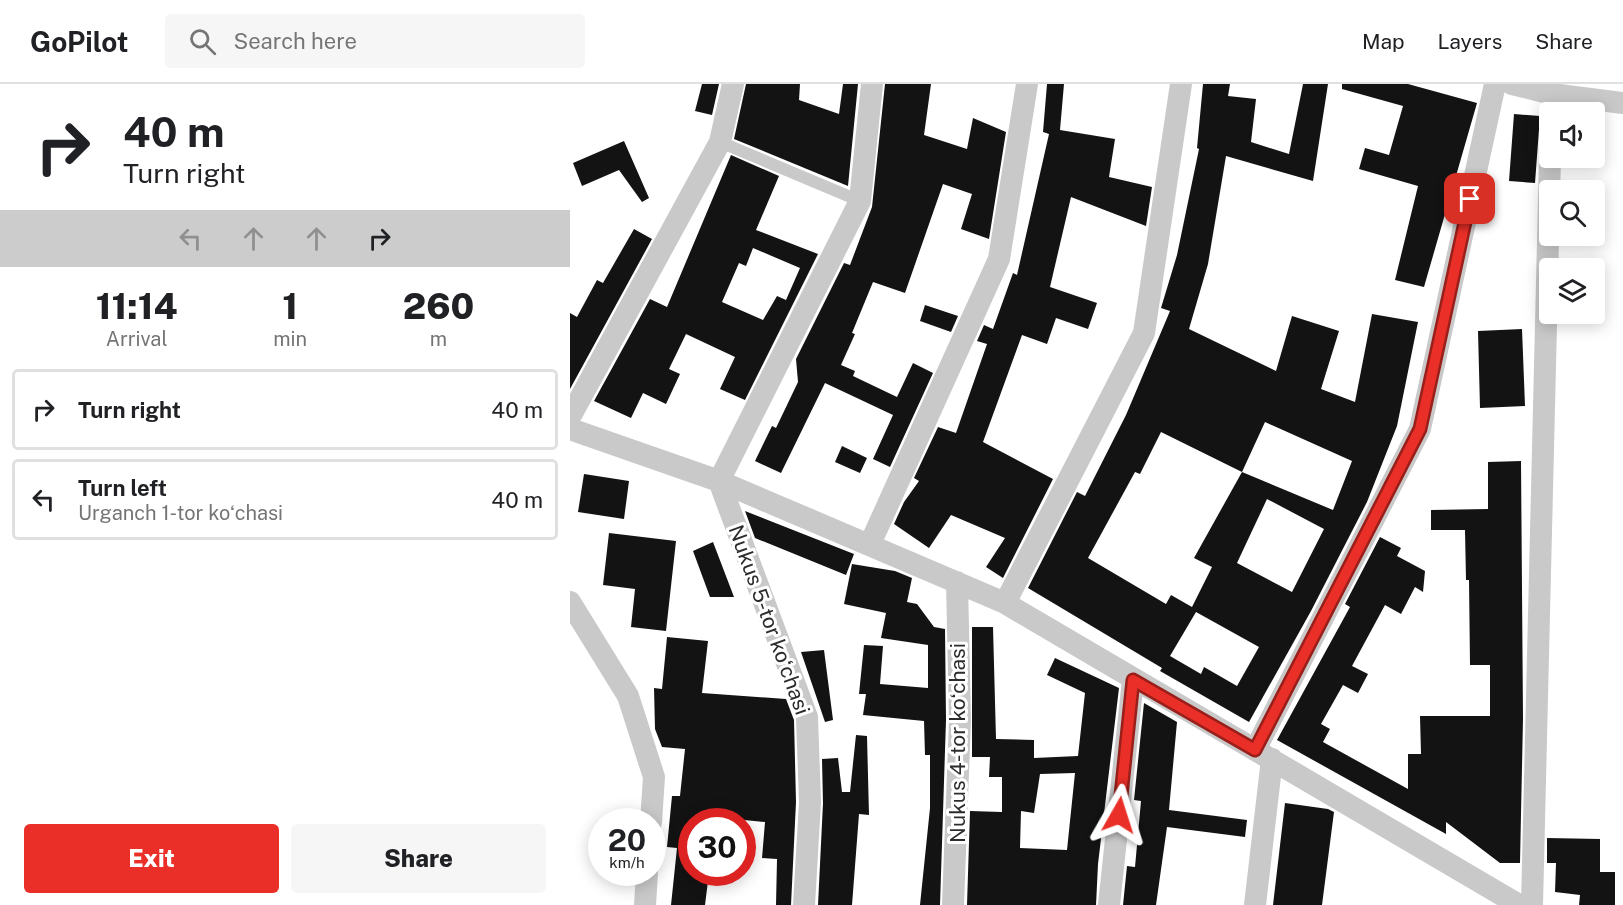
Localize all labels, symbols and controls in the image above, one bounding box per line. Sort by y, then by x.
search box [165,14,585,68]
text: GoPilot [30,25,129,58]
icon: search [186,25,219,58]
text: Search here [234,28,357,54]
text: Map [1362,29,1405,54]
text: Layers [1438,29,1502,54]
text: Share [1535,29,1593,54]
map controls [1539,102,1605,324]
button: sound [1539,102,1605,168]
text: 40 m [123,107,225,156]
icon: right [24,108,102,186]
text: Turn right [123,157,246,189]
pin [1444,173,1495,224]
button: search [1539,180,1605,246]
icon: arrive [1453,182,1486,215]
icon: left [174,222,207,255]
icon: ahead [237,222,270,255]
icon: ahead [300,222,333,255]
icon: right [363,222,396,255]
button: layers [1539,258,1605,324]
text: 11:14 [96,285,177,327]
text: 1 [282,285,298,327]
text: 260 [403,285,474,327]
text: Arrival [106,327,167,351]
text: min [273,327,307,351]
text: m [430,327,447,351]
icon: right [27,393,60,426]
text: Turn right [78,397,181,423]
text: 40 m [491,397,543,423]
text: Turn left [78,475,167,501]
icon: left [27,483,60,516]
text: 40 m [491,487,543,513]
text: Urganch 1-tor koʻchasi [78,501,283,525]
street label: Nukus 5-tor koʻchasi [723,522,815,718]
street label: Nukus 4-tor koʻchasi [945,643,970,843]
position arrow [1087,783,1151,847]
speed limit sign: 30 [678,808,756,886]
text: 20 [608,822,646,858]
button: Exit [24,824,279,893]
button: Share [291,824,546,893]
text: km/h [609,854,645,871]

